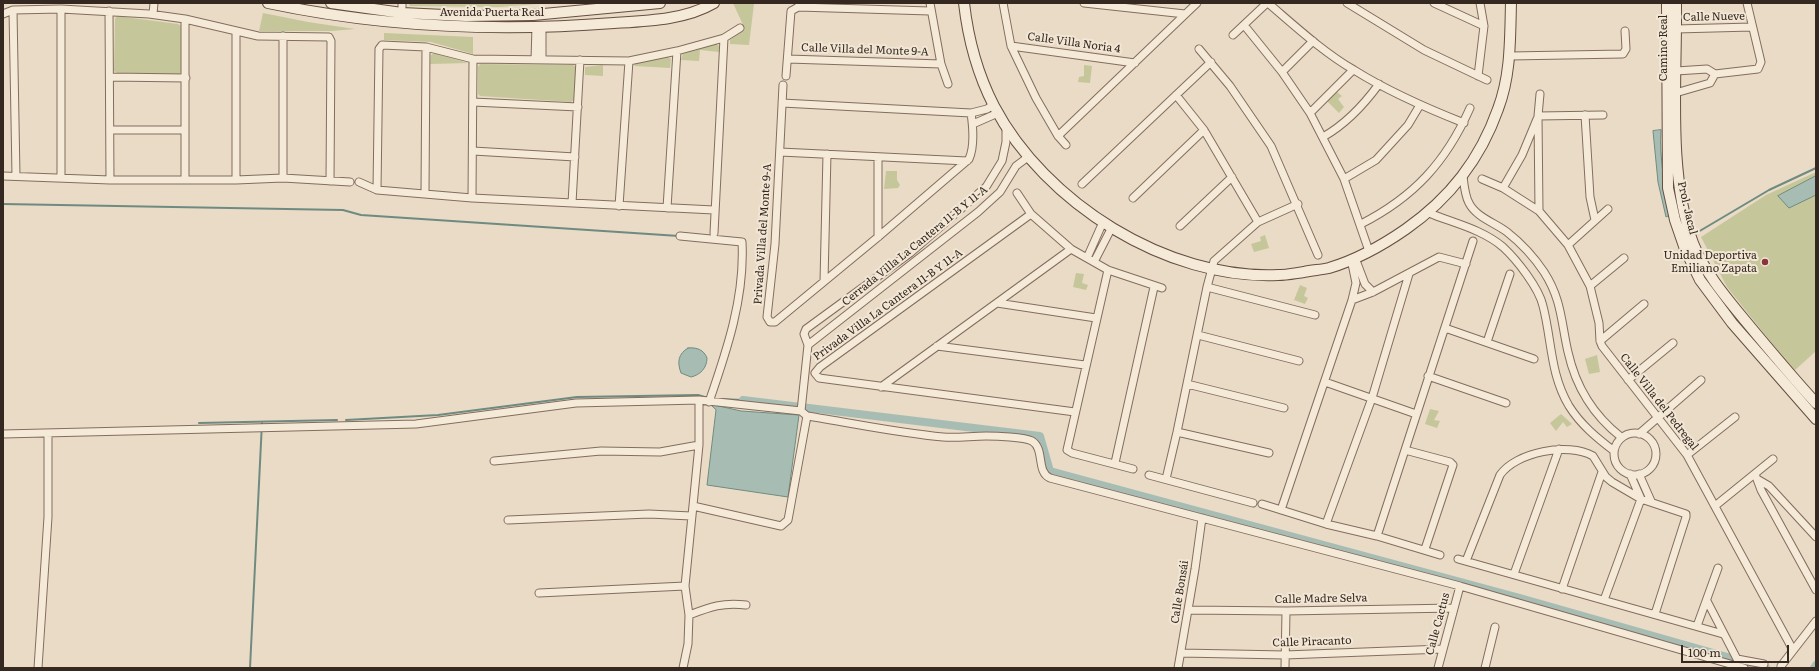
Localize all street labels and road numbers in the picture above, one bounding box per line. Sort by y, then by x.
street label: Avenida Puerta Real [440,6,544,20]
street label: Calle Nueve [1683,10,1745,24]
street label: Camino Real [1657,15,1671,81]
street label: Calle Villa Noria 4 [1027,30,1121,56]
street label: Calle Villa del Monte 9-A [801,41,929,59]
street label: Privada Villa del Monte 9-A [751,163,775,305]
street label: Prol. Jacal [1674,180,1700,236]
street label: Cerrada Villa La Cantera 11-B Y 11-A [840,183,990,309]
street label: Privada Villa La Cantera 11-B Y 11-A [811,246,965,364]
street label: Calle Villa del Pedregal [1617,351,1701,453]
street label: Calle Bonsái [1168,559,1192,625]
street label: Calle Cactus [1423,591,1453,657]
street label: Calle Madre Selva [1275,592,1367,606]
street label: Calle Piracanto [1272,634,1352,650]

